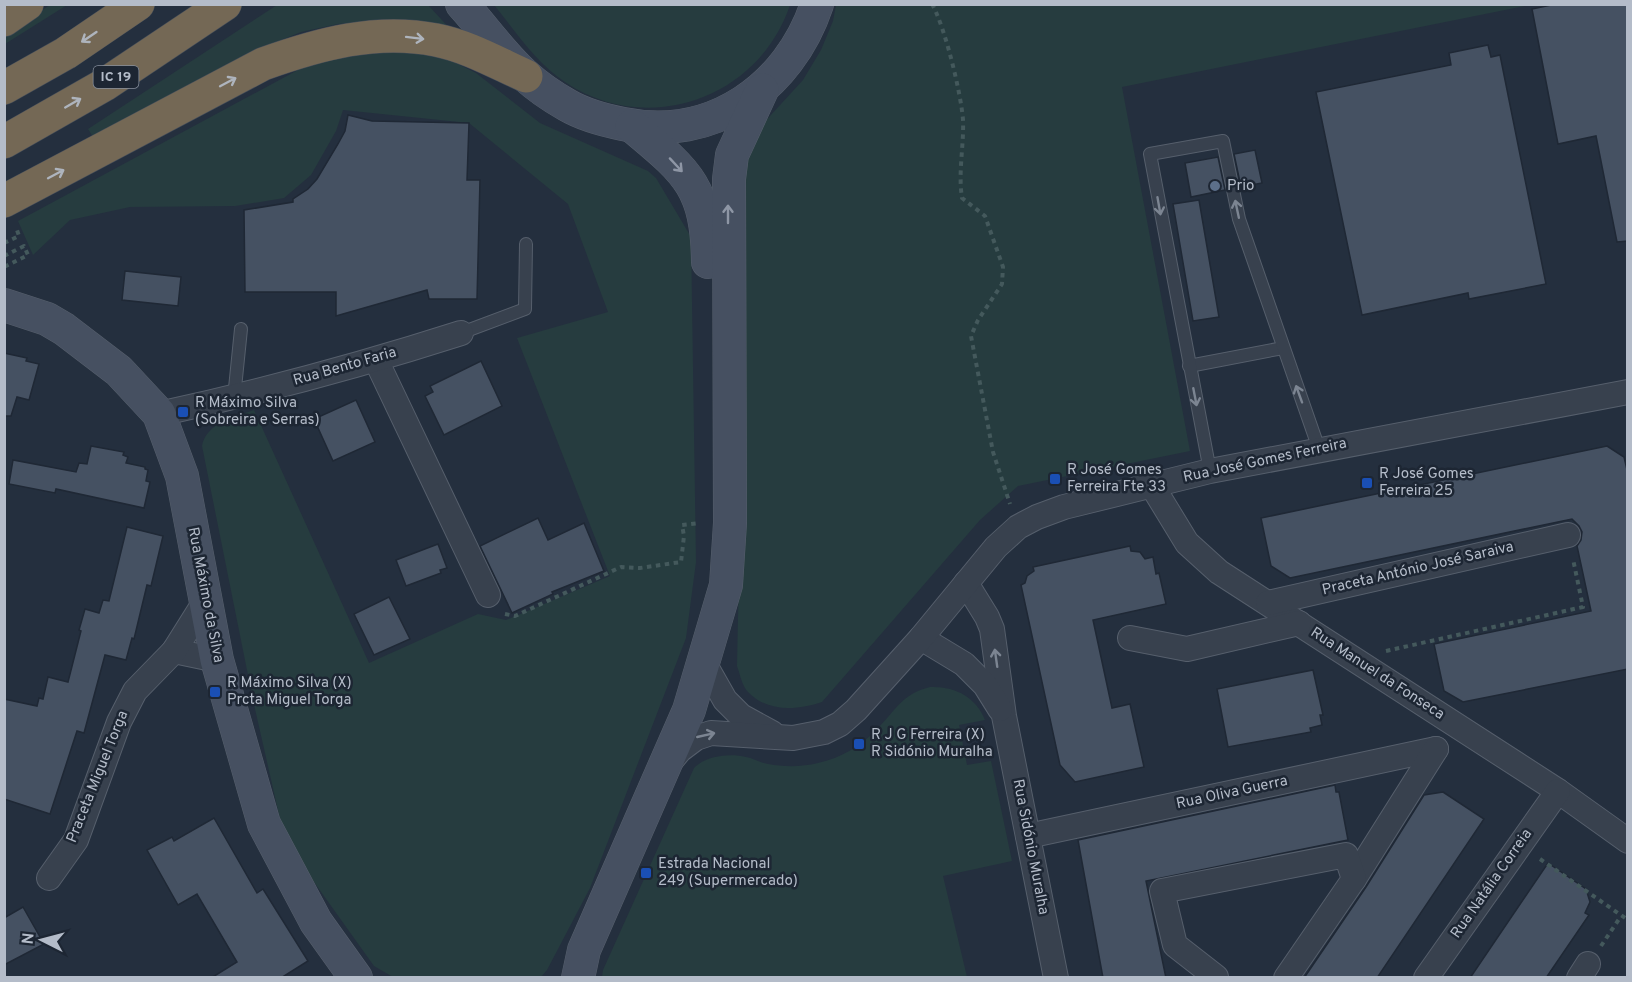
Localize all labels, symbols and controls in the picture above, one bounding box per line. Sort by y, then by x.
one-way arrow [82,31,98,43]
one-way arrow [405,32,424,43]
road number: IC 19 [94,66,138,88]
one-way arrow [219,76,237,87]
one-way arrow [64,96,81,108]
one-way arrow [669,157,683,172]
one-way arrow [47,168,65,179]
place label: Prio [1227,177,1254,196]
marker: Prio [1208,179,1222,193]
one-way arrow [1154,195,1165,215]
one-way arrow [1231,200,1242,220]
one-way arrow [722,204,734,224]
street label: Rua Bento Faria [291,343,399,391]
one-way arrow [1293,385,1304,404]
one-way arrow [1190,387,1201,407]
place label: R Máximo Silva (Sobreira e Serras) [195,394,320,430]
marker: R Máximo Silva (Sobreira e Serras) [176,405,190,419]
street label: Rua José Gomes Ferreira [1182,434,1348,488]
place label: R José Gomes Ferreira Fte 33 [1067,461,1166,497]
place label: R José Gomes Ferreira 25 [1379,465,1474,501]
marker: R José Gomes Ferreira Fte 33 [1048,472,1062,486]
marker: R José Gomes Ferreira 25 [1360,476,1374,490]
street label: Rua Máximo da Silva [183,526,227,664]
street label: Praceta António José Saraiva [1320,538,1516,600]
street label: Rua Manuel da Fonseca [1306,624,1448,724]
one-way arrow [990,649,1001,669]
place label: R Máximo Silva (X) Prcta Miguel Torga [227,674,352,710]
marker: R Máximo Silva (X) Prcta Miguel Torga [208,685,222,699]
street label: Praceta Miguel Torga [63,708,133,846]
place label: R J G Ferreira (X) R Sidónio Muralha [871,726,993,762]
one-way arrow [696,729,715,741]
marker: R J G Ferreira (X) R Sidónio Muralha [852,737,866,751]
street label: Rua Oliva Guerra [1175,772,1289,814]
street label: Rua Sidónio Muralha [1008,778,1052,916]
street label: Rua Natália Correia [1447,826,1537,942]
place label: Estrada Nacional 249 (Supermercado) [658,855,798,891]
marker: Estrada Nacional 249 (Supermercado) [639,866,653,880]
north arrow [12,910,72,970]
text: N [19,932,40,945]

